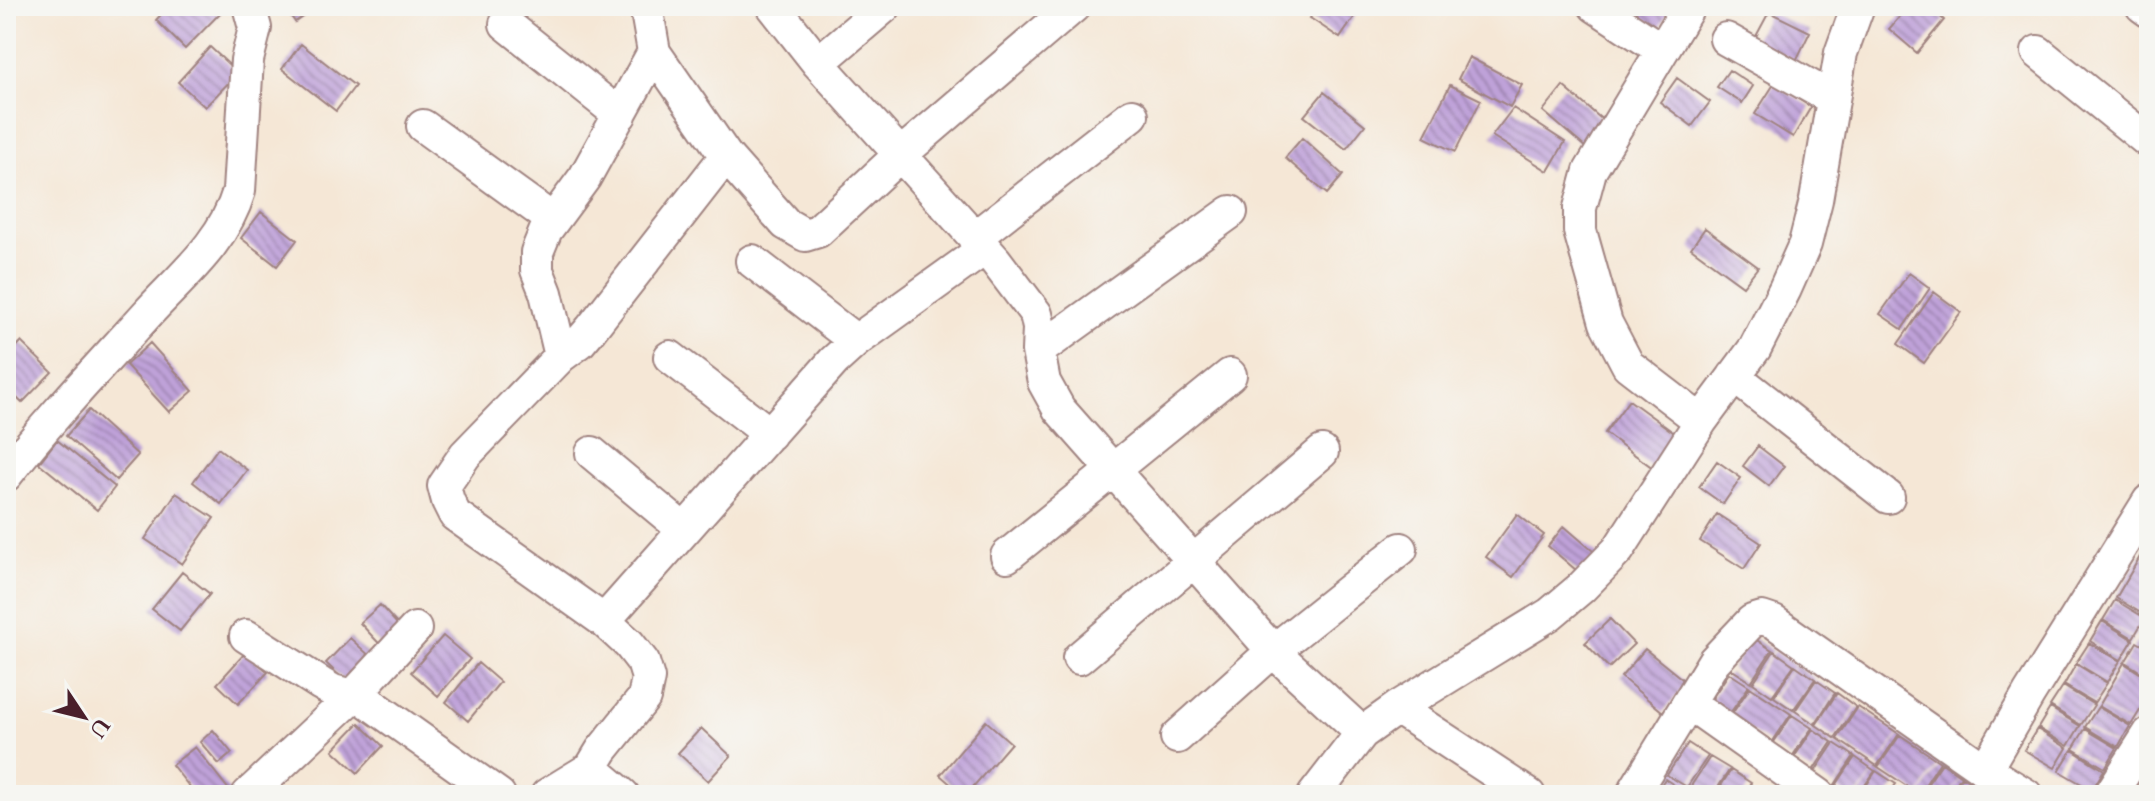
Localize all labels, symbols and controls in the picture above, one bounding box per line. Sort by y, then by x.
north arrow [44,677,124,757]
text: U [82,712,117,744]

